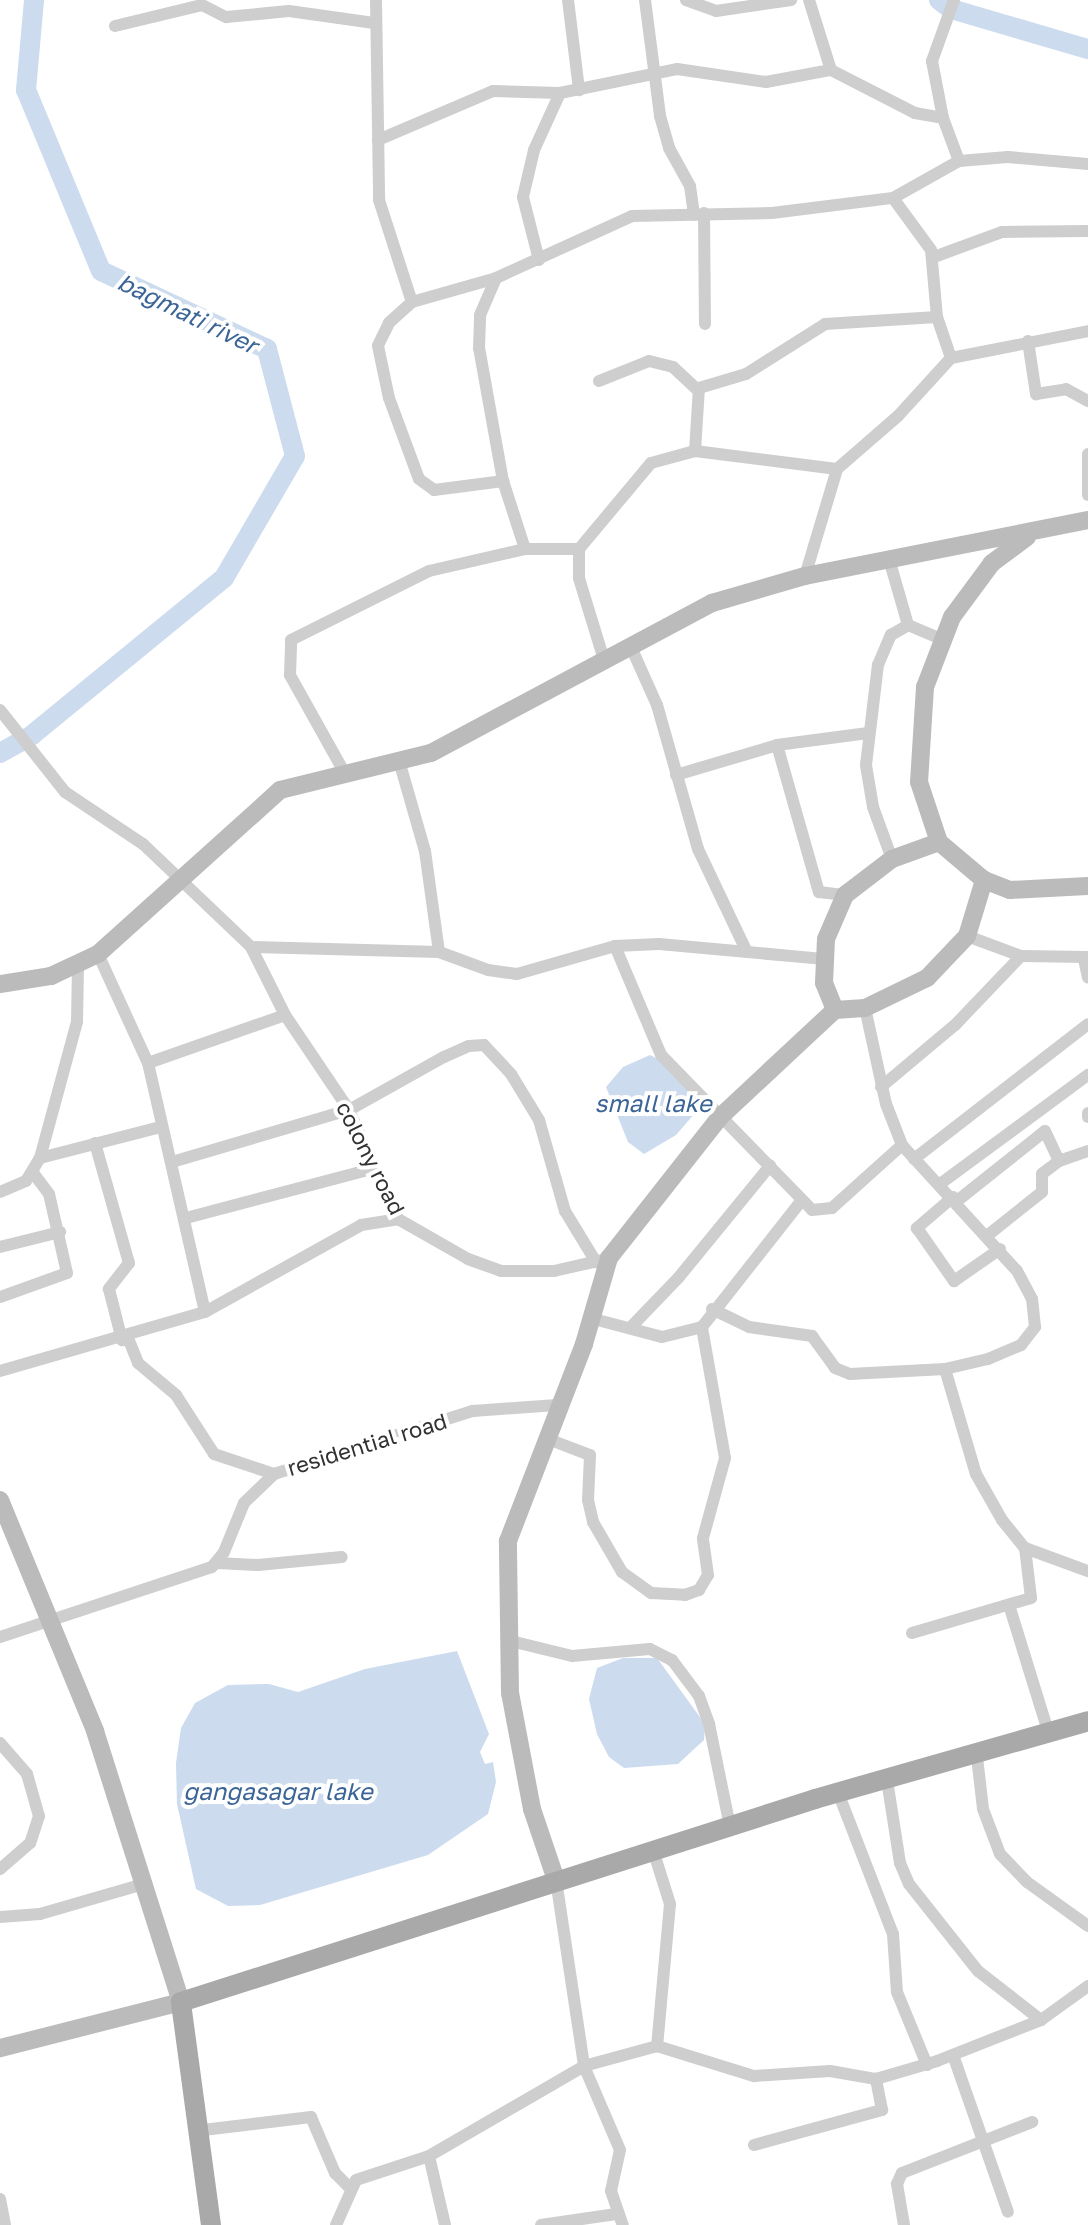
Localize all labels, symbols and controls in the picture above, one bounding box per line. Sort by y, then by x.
water label: bagmati river [114,267,262,359]
water label: small lake [594,1089,712,1117]
street label: colony road [331,1097,411,1219]
street label: residential road [284,1407,450,1481]
water label: gangasagar lake [183,1777,373,1805]

